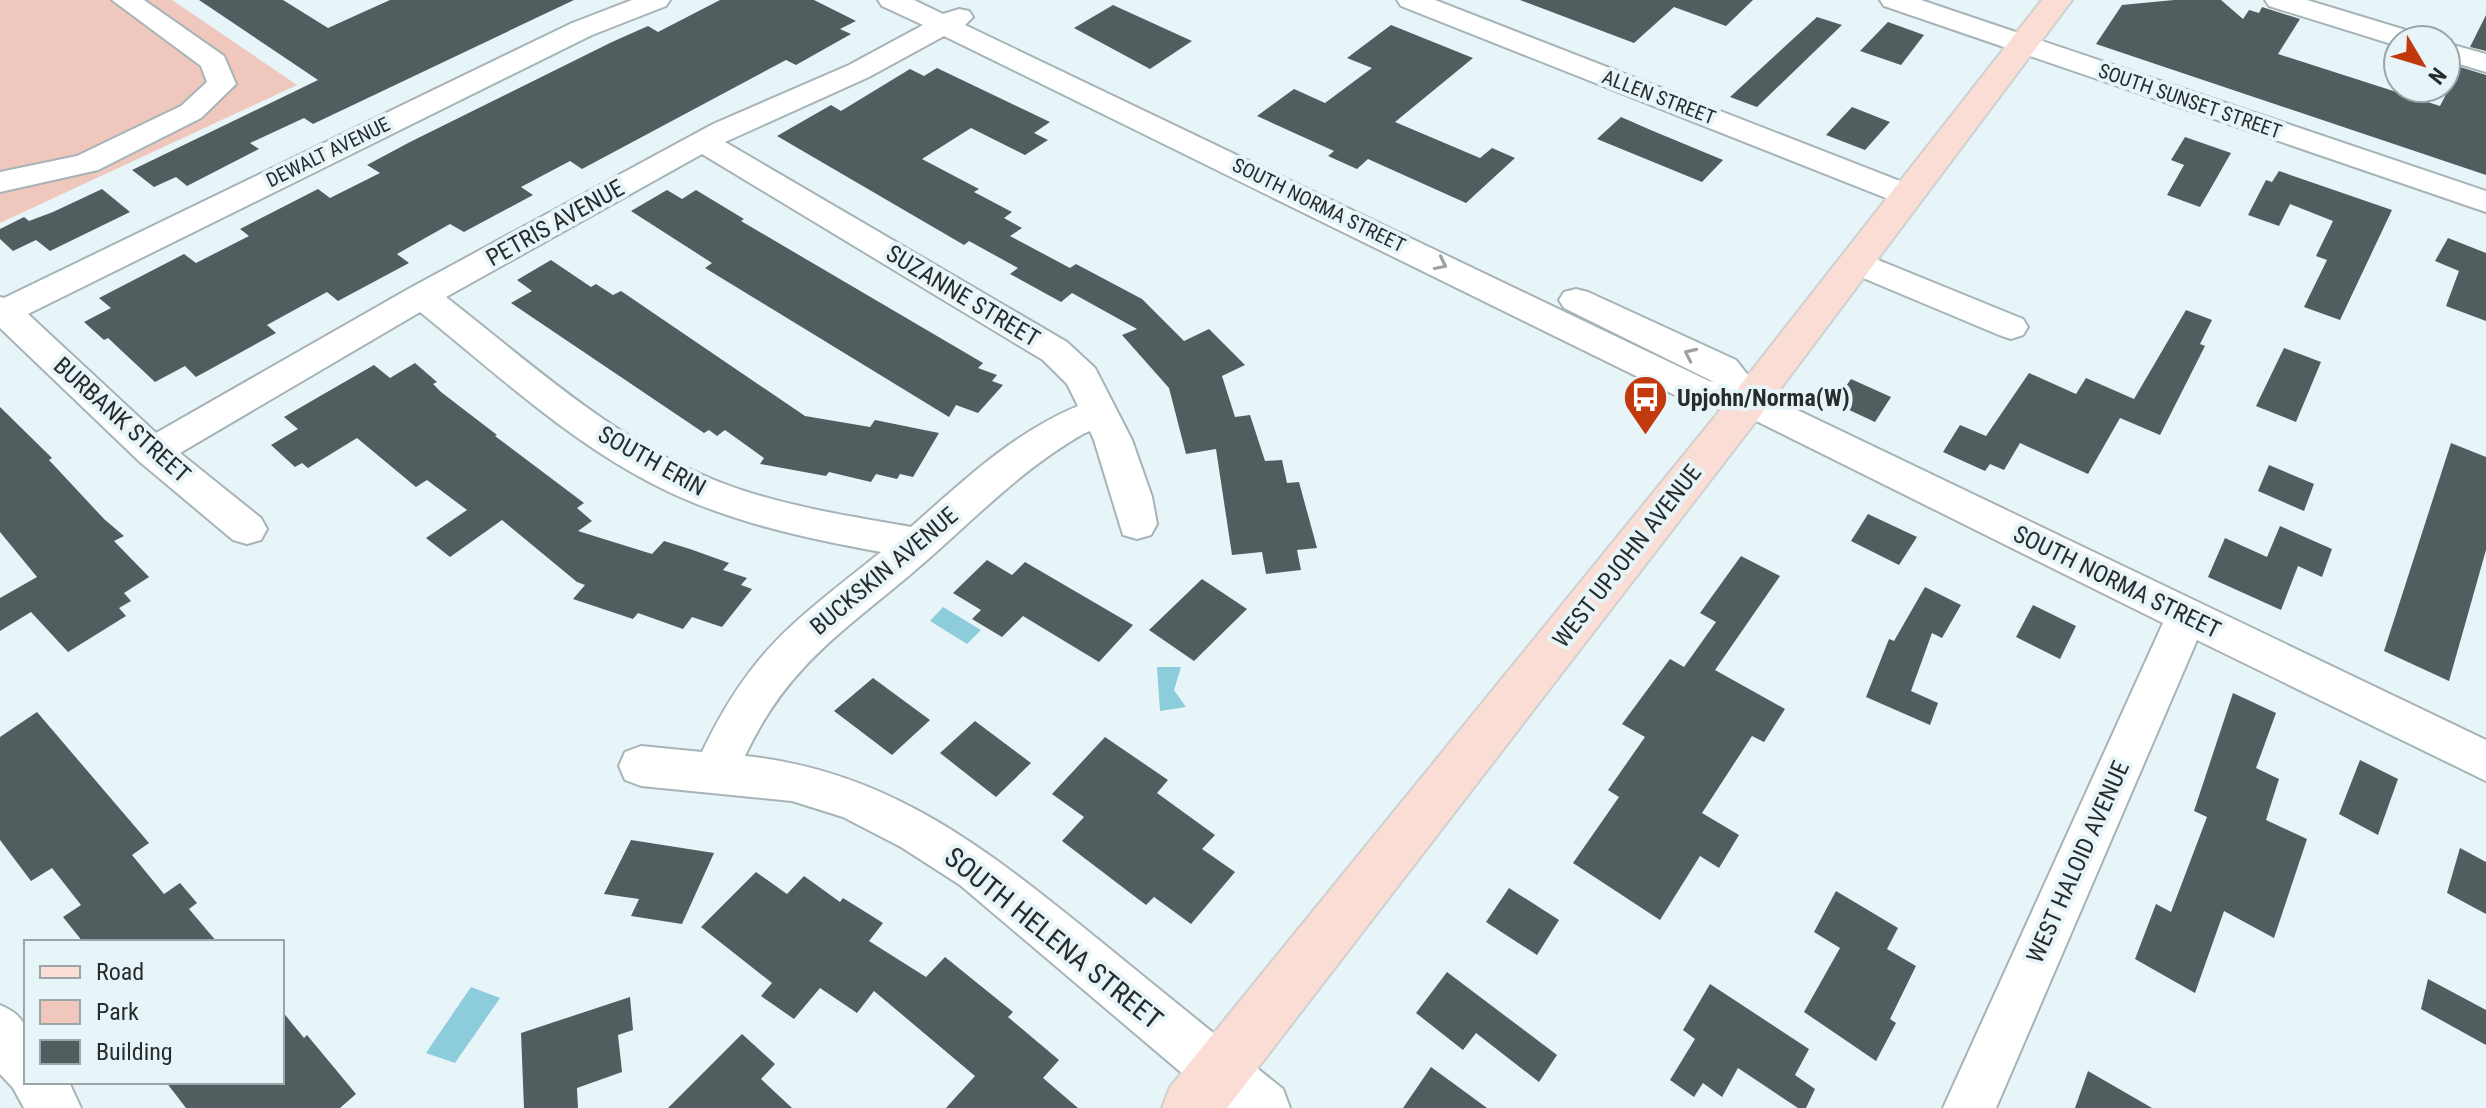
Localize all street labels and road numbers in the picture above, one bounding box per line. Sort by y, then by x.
street label: SOUTH SUNSET STREET [2095,58,2285,144]
street label: ALLEN STREET [1599,64,1719,130]
street label: DEWALT AVENUE [262,112,394,192]
street label: SOUTH NORMA STREET [1229,153,1409,257]
street label: PETRIS AVENUE [481,174,629,272]
street label: SUZANNE STREET [881,239,1045,353]
street label: BURBANK STREET [48,351,196,489]
street label: SOUTH ERIN [593,420,711,502]
street label: WEST UPJOHN AVENUE [1547,459,1707,653]
street label: BUCKSKIN AVENUE [805,501,963,641]
street label: SOUTH NORMA STREET [2009,520,2225,644]
street label: WEST HALOID AVENUE [2021,757,2135,967]
street label: SOUTH HELENA STREET [938,840,1169,1036]

